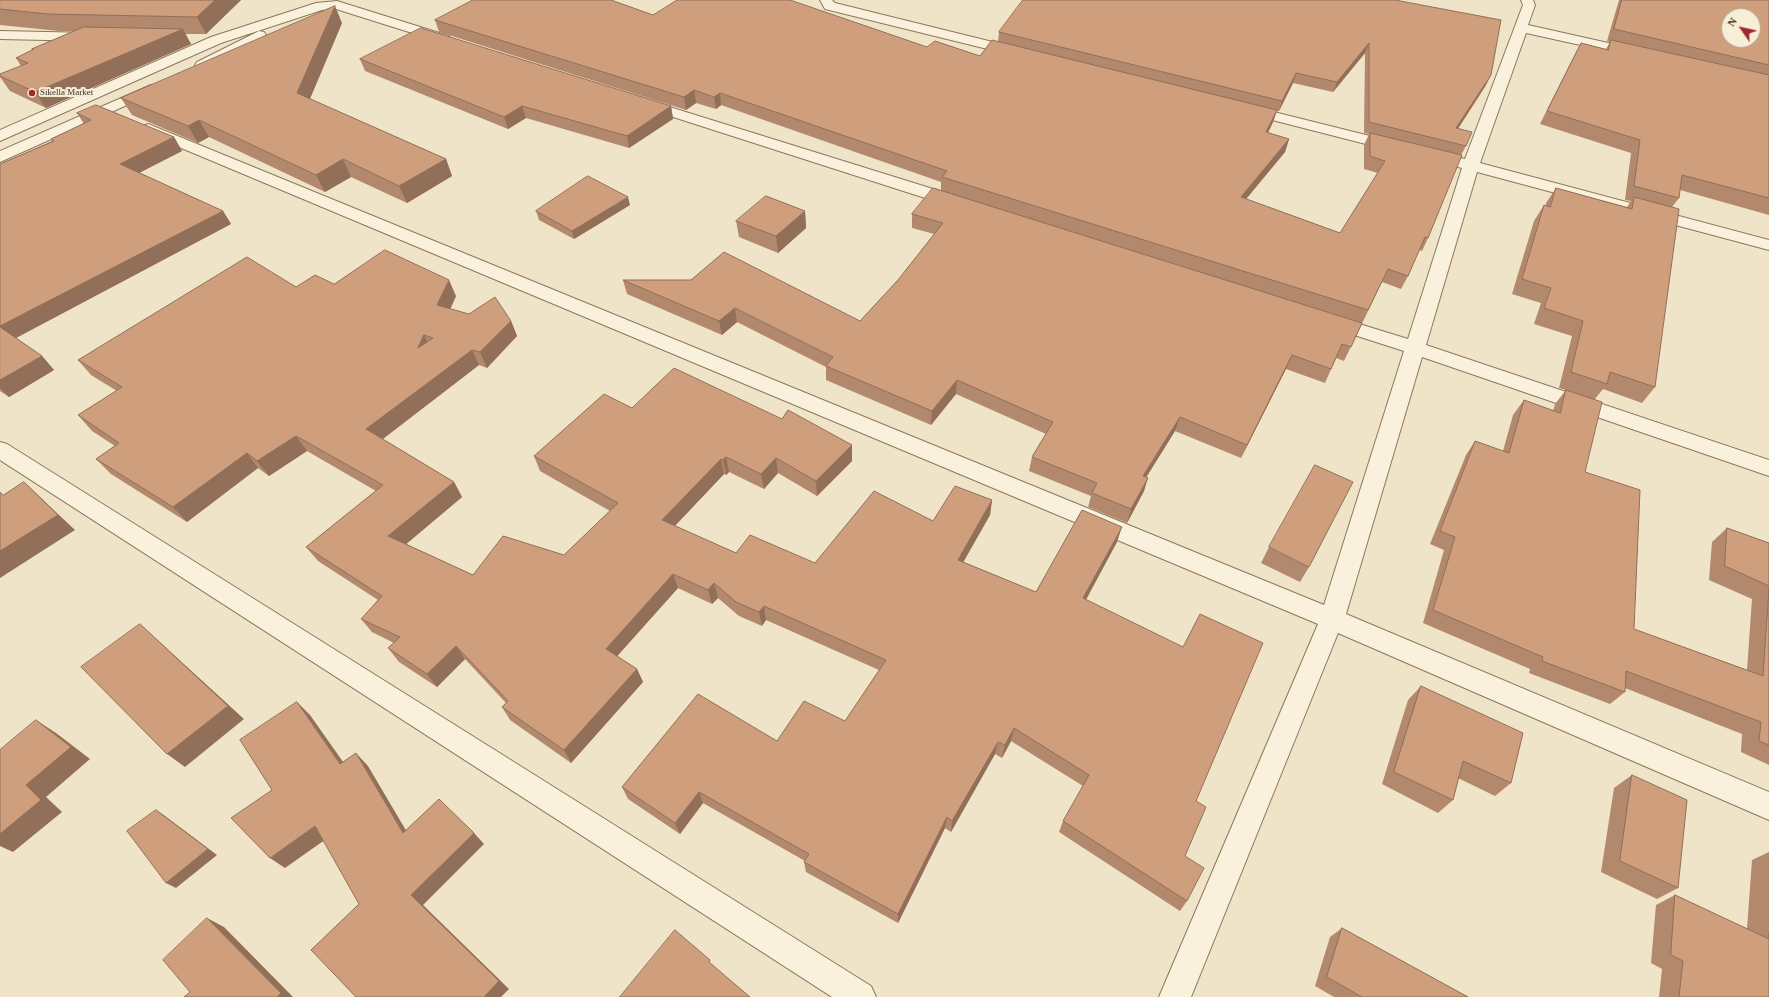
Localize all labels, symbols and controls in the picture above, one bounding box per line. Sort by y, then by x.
north arrow [1721,8,1761,48]
text: N [1725,15,1739,29]
marker: Sikella Market [27,88,37,98]
place label: Sikella Market [40,88,93,98]

